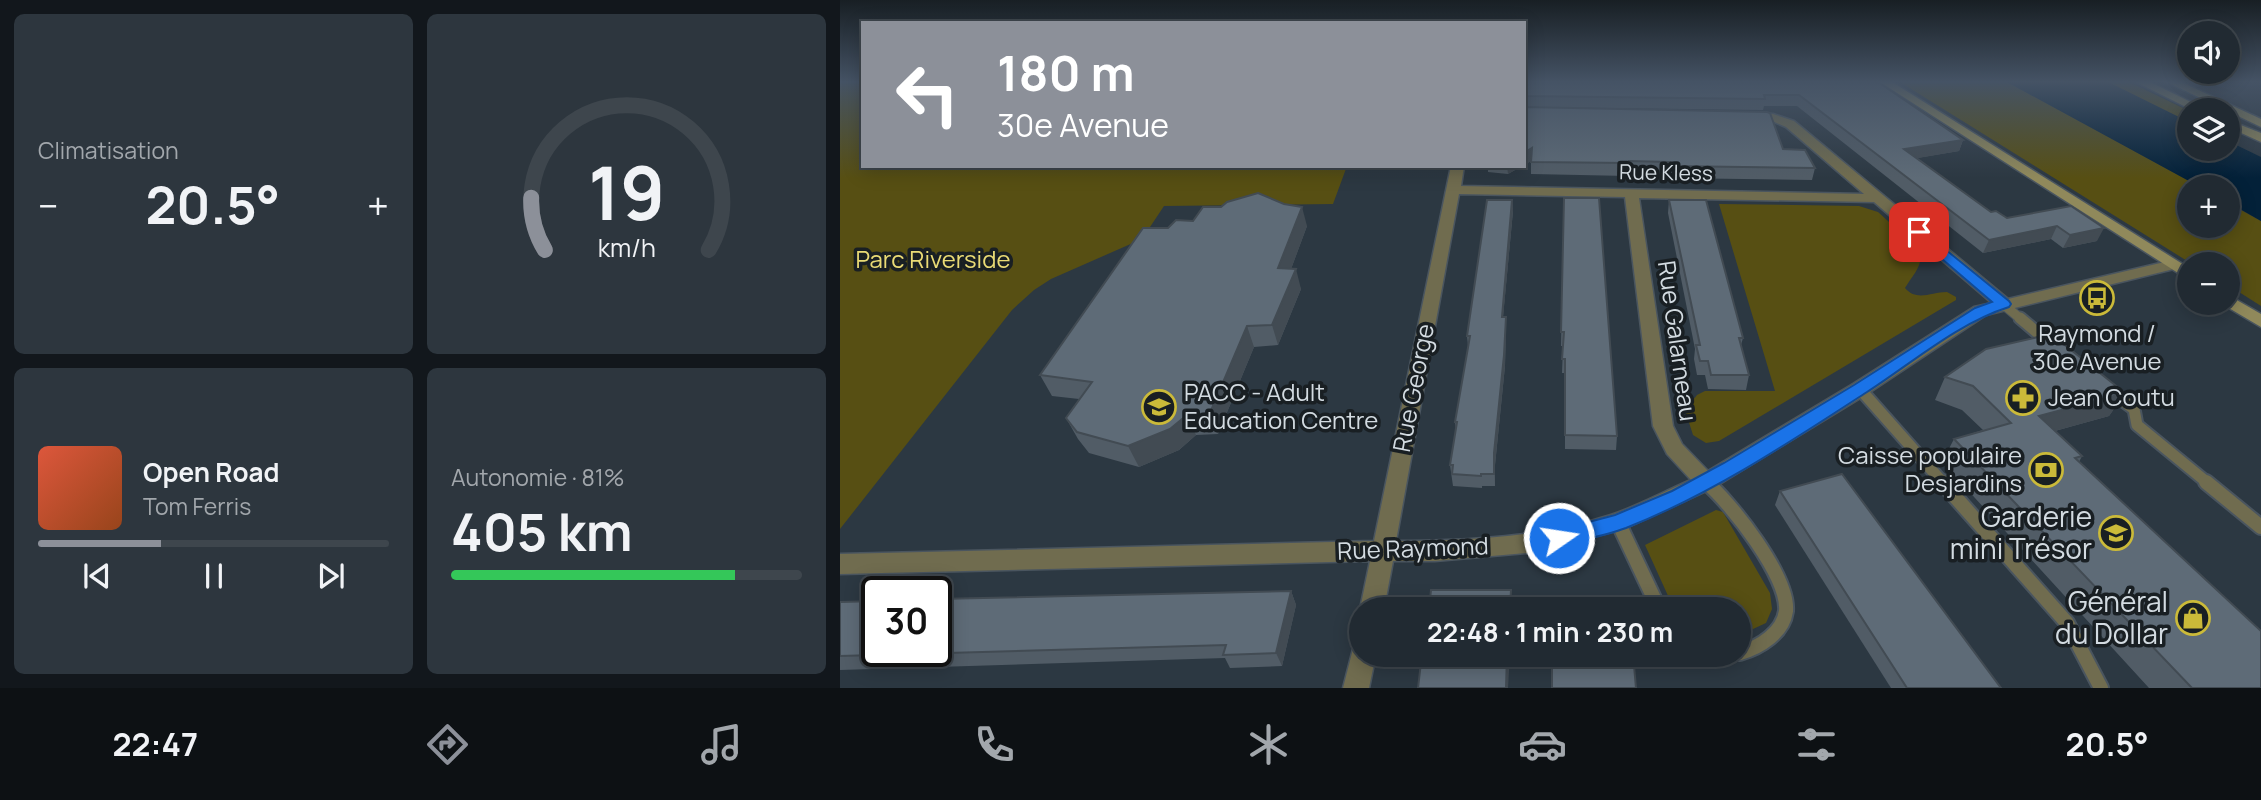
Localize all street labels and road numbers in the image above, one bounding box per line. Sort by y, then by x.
street label: Rue Kless [1619,157,1713,187]
street label: Rue Galarneau [1651,258,1706,423]
street label: Rue George [1384,321,1441,455]
street label: Rue Raymond [1337,528,1489,567]

